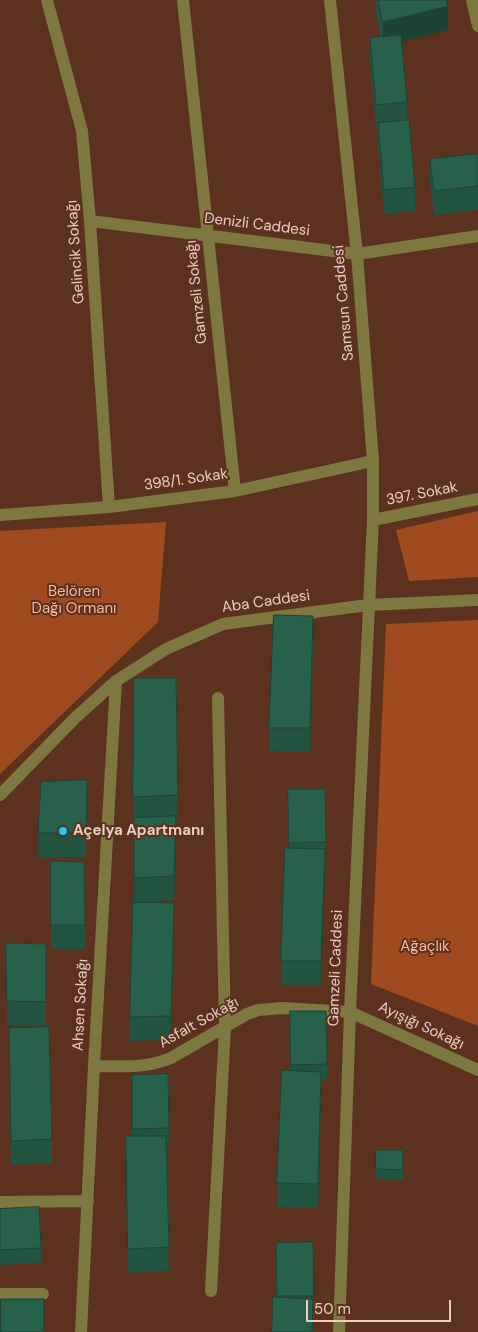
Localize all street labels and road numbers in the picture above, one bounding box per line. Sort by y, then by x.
street label: Gelincik Sokağı [63,199,89,305]
street label: Denizli Caddesi [203,210,311,240]
street label: Gamzeli Sokağı [183,239,211,345]
street label: Samsun Caddesi [330,244,358,362]
street label: 398/1. Sokak [143,465,229,495]
street label: 397. Sokak [385,478,459,510]
street label: Aba Caddesi [221,587,311,617]
street label: Gamzeli Caddesi [325,909,347,1027]
street label: Ahsen Sokağı [70,958,92,1052]
street label: Asfalt Sokağı [156,994,242,1052]
street label: Ayışığı Sokağı [375,998,467,1054]

